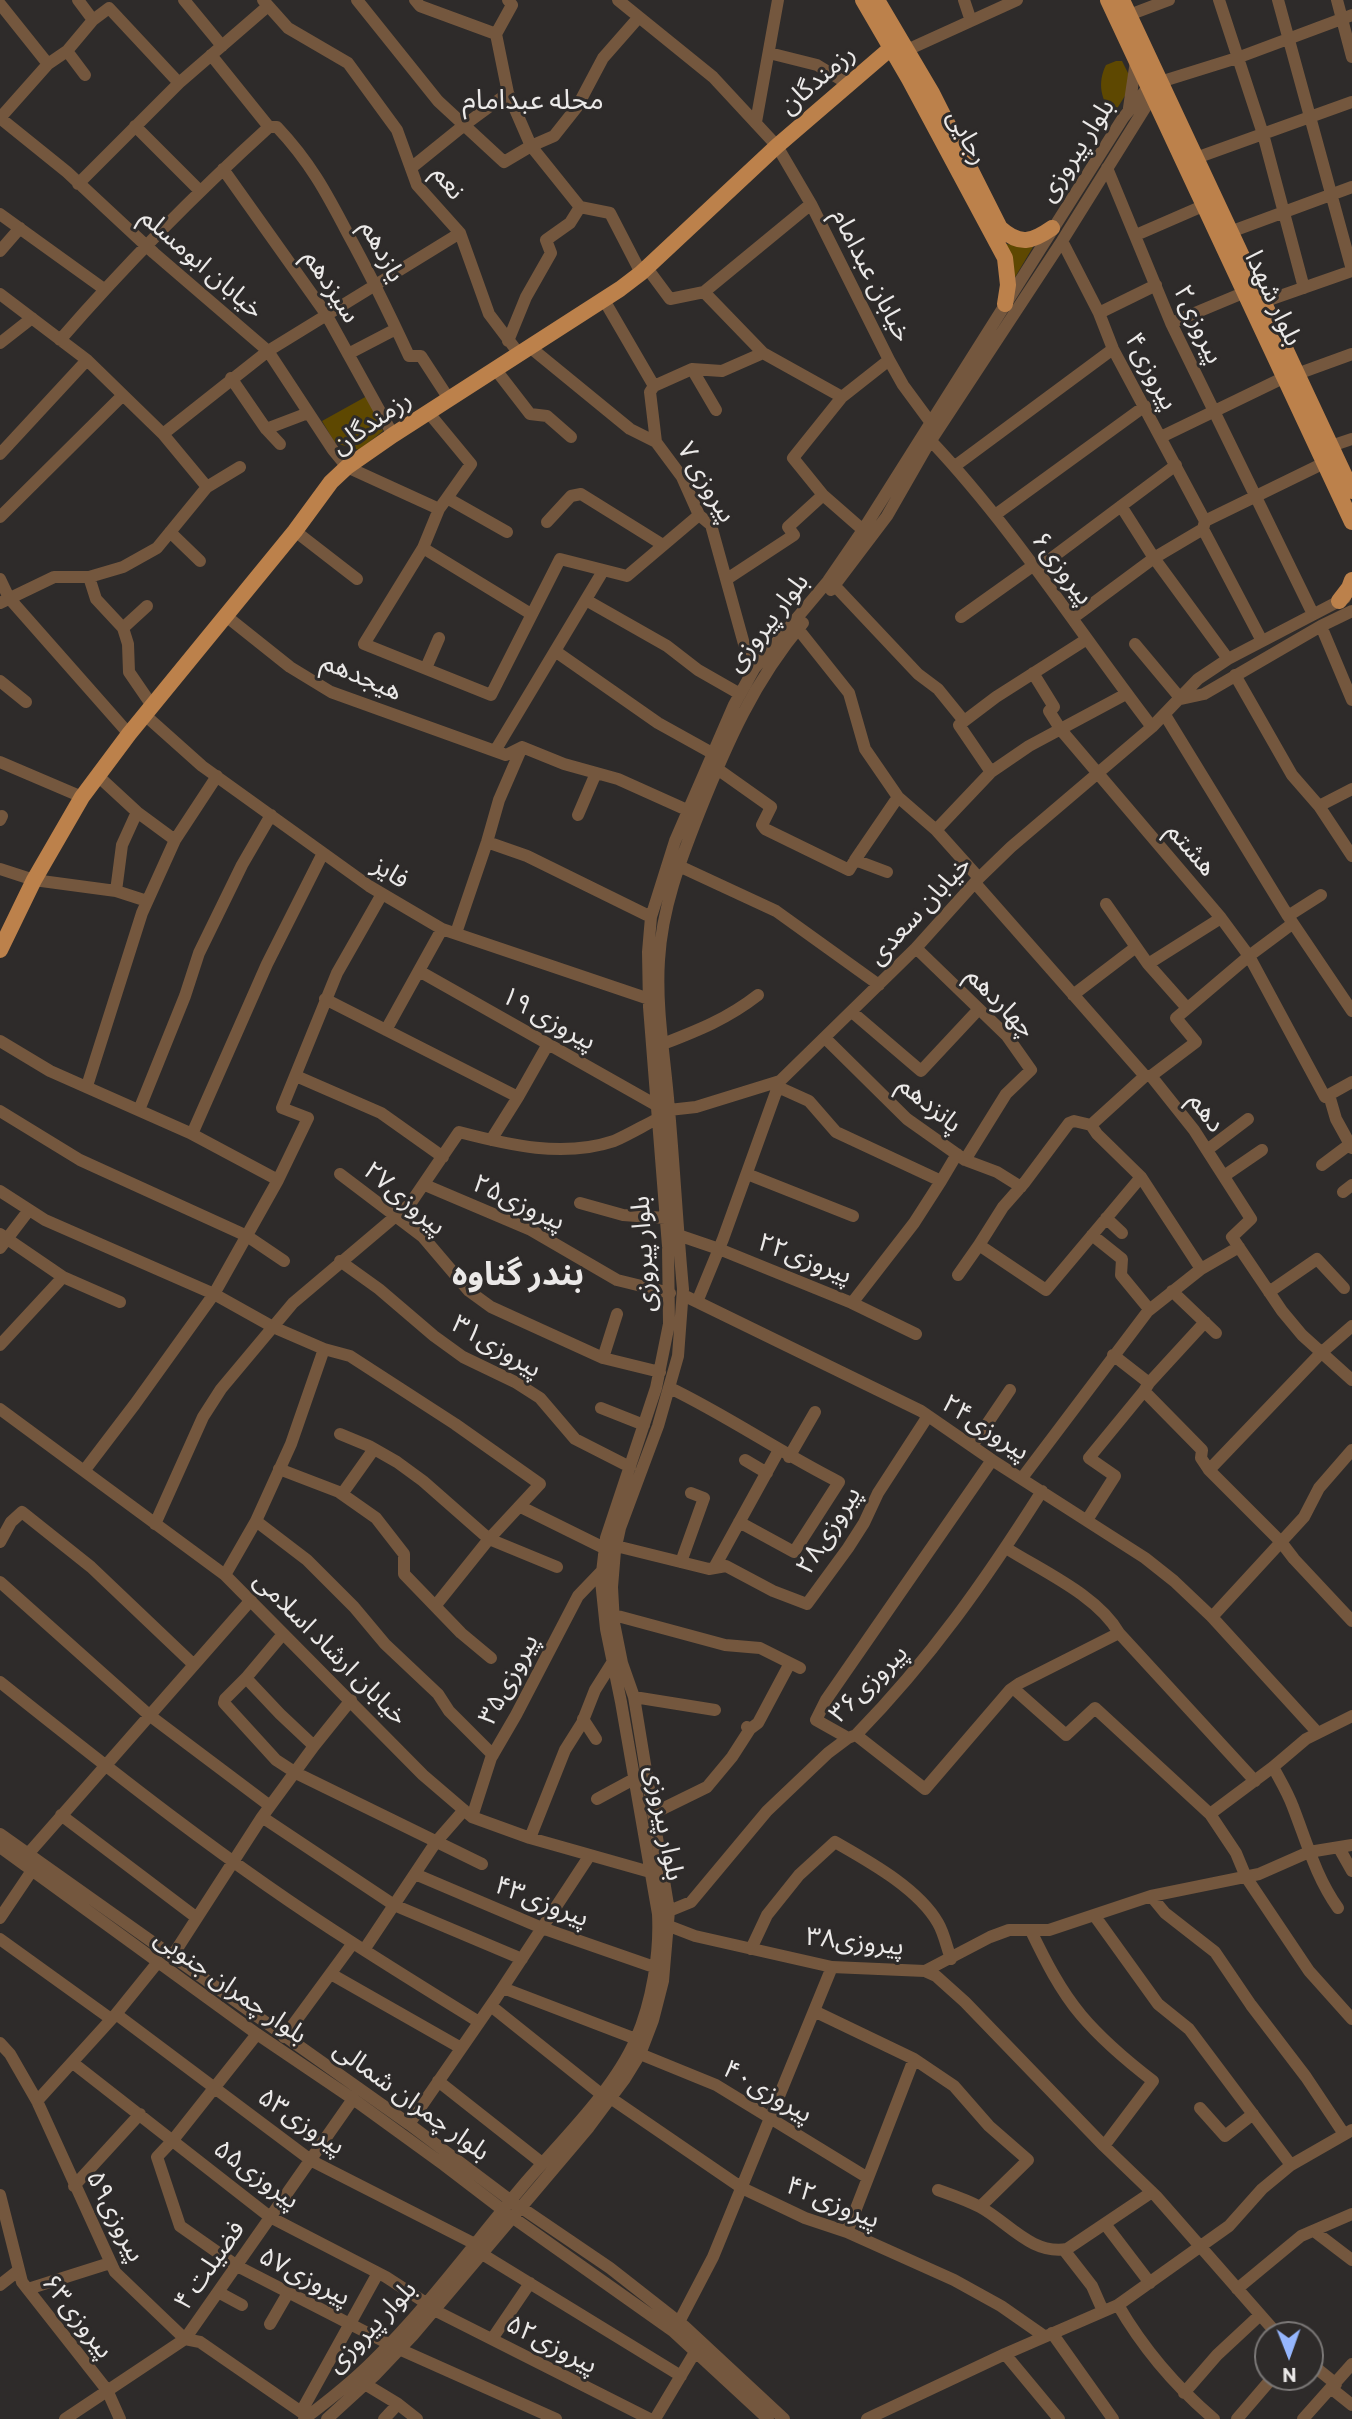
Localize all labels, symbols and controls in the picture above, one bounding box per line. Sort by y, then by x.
street label: رزمندگان [773,38,861,120]
district label: محله عبدامام [462,83,604,117]
street label: بلوار پیروزی [1031,93,1121,207]
street label: رجایی [941,104,995,170]
street label: نعم [426,159,472,205]
street label: خیابان ابومسلم [134,201,270,325]
street label: خیابان عبدامام [825,203,919,347]
street label: یازدهم [354,215,412,287]
street label: سیزدهم [297,243,367,329]
street label: بلوار شهدا [1238,245,1310,351]
street label: پیروزی۲ [1167,280,1231,368]
street label: پیروزی۴ [1119,327,1185,415]
street label: رزمندگان [325,383,417,461]
street label: پیروزی ۷ [671,436,743,528]
street label: پیروزی۶ [1025,525,1101,611]
street label: بلوار پیروزی [719,567,815,677]
street label: هیجدهم [317,645,407,707]
street label: هشتم [1160,816,1224,882]
street label: فایز [367,849,415,895]
street label: خیابان سعدی [861,849,977,971]
street label: چهاردهم [960,960,1042,1044]
street label: پیروزی ۱۹ [496,979,602,1057]
street label: پانزدهم [892,1069,968,1139]
street label: دهم [1182,1086,1232,1138]
street label: پیروزی۲۷ [357,1154,453,1242]
street label: پیروزی۲۵ [468,1167,570,1237]
street label: بلوار پیروزی [624,1195,662,1313]
street label: پیروزی۲۲ [753,1226,857,1290]
district label: بندر گناوه [452,1254,584,1294]
street label: پیروزی۳۱ [447,1308,547,1384]
street label: پیروزی۲۴ [936,1387,1036,1467]
street label: پیروزی۲۸ [789,1480,867,1580]
street label: خیابان ارشاد اسلامی [247,1564,415,1732]
street label: پیروزی۳۵ [471,1628,545,1730]
street label: پیروزی۳۶ [822,1637,914,1729]
street label: بلوار پیروزی [639,1763,691,1883]
street label: پیروزی۴۳ [490,1869,594,1933]
street label: پیروزی۳۸ [804,1920,906,1962]
street label: بلوار چمران جنوبی [149,1922,313,2050]
street label: بلوار چمران شمالی [328,2033,496,2167]
street label: پیروزی۴۰ [718,2053,818,2129]
street label: پیروزی۵۳ [252,2081,352,2161]
street label: پیروزی۵۵ [208,2132,306,2216]
street label: پیروزی۵۹ [80,2165,152,2267]
street label: پیروزی۴۲ [782,2169,884,2235]
street label: فضیلت ۴ [167,2214,251,2316]
street label: پیروزی۵۷ [254,2240,356,2312]
street label: پیروزی۶۳ [35,2268,121,2364]
street label: بلوار پیروزی [319,2273,423,2379]
street label: پیروزی۵۲ [501,2308,603,2380]
north arrow [1254,2321,1324,2391]
text: N [1282,2364,1297,2387]

